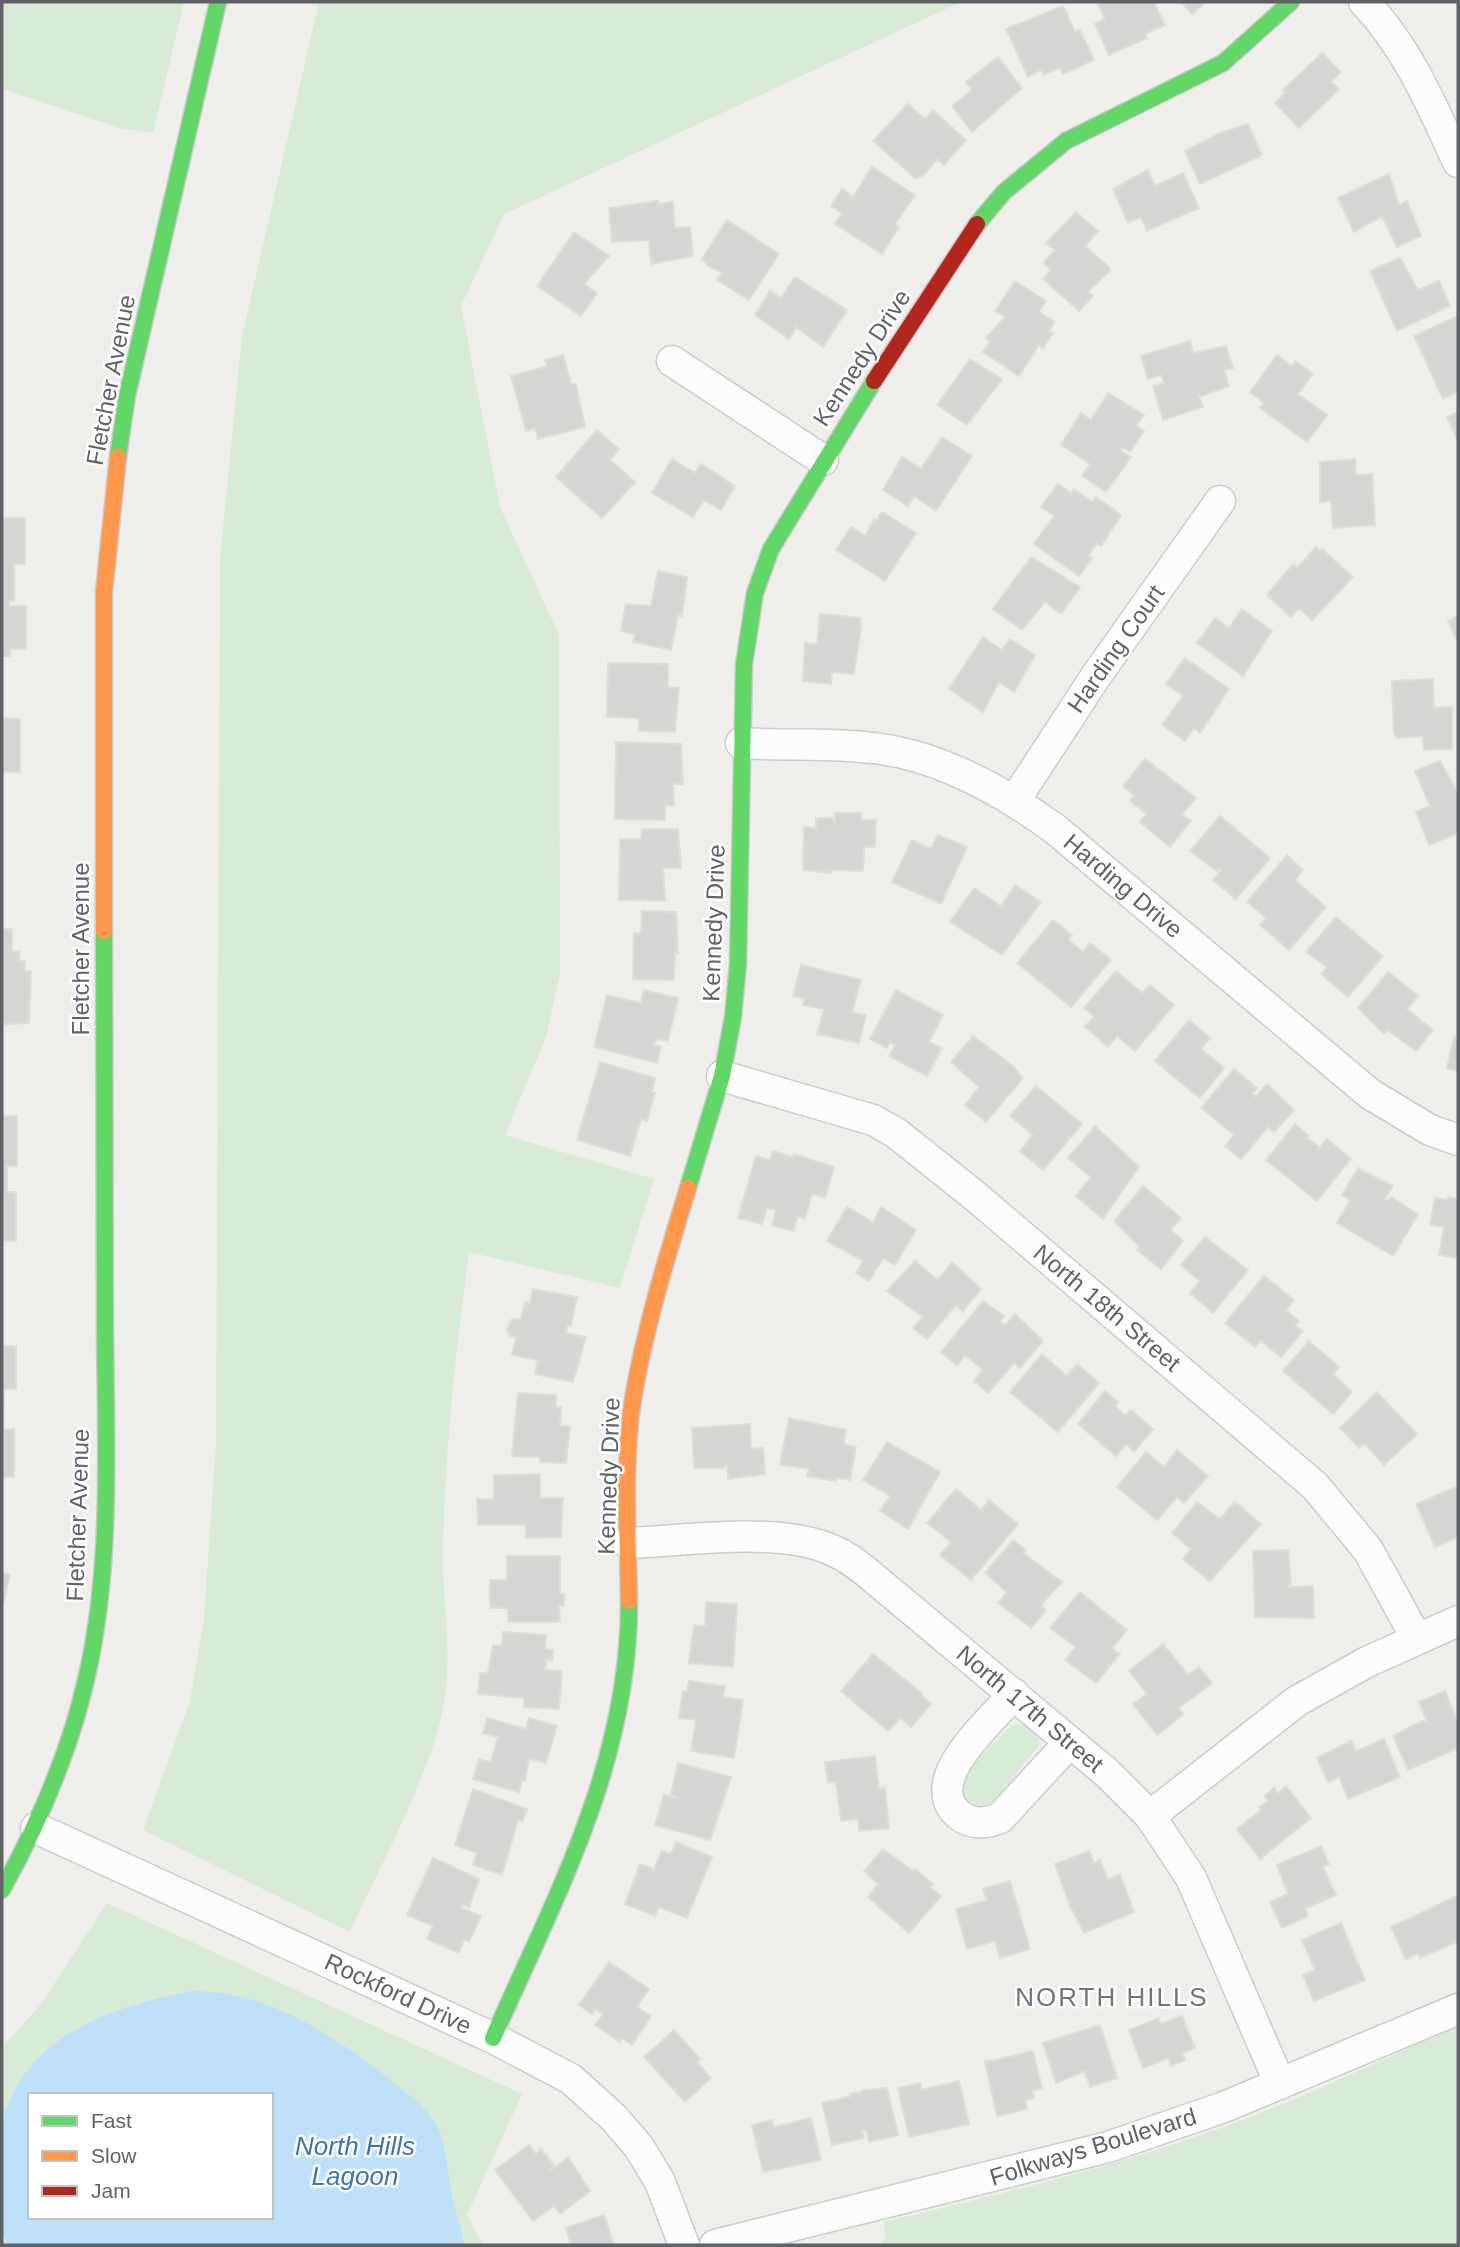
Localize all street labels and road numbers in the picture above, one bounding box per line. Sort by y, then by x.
street label: Kennedy Drive [807,284,916,431]
street label: Fletcher Avenue [81,292,140,467]
street label: Harding Court [1062,580,1170,718]
street label: Harding Drive [1058,828,1188,943]
street label: Kennedy Drive [697,844,730,1002]
street label: Fletcher Avenue [67,862,94,1036]
street label: North 18th Street [1029,1239,1186,1377]
street label: Kennedy Drive [592,1397,625,1555]
street label: Fletcher Avenue [61,1428,94,1602]
street label: North 17th Street [952,1640,1109,1778]
street label: Rockford Drive [321,1948,476,2039]
street label: Folkways Boulevard [986,2102,1199,2191]

